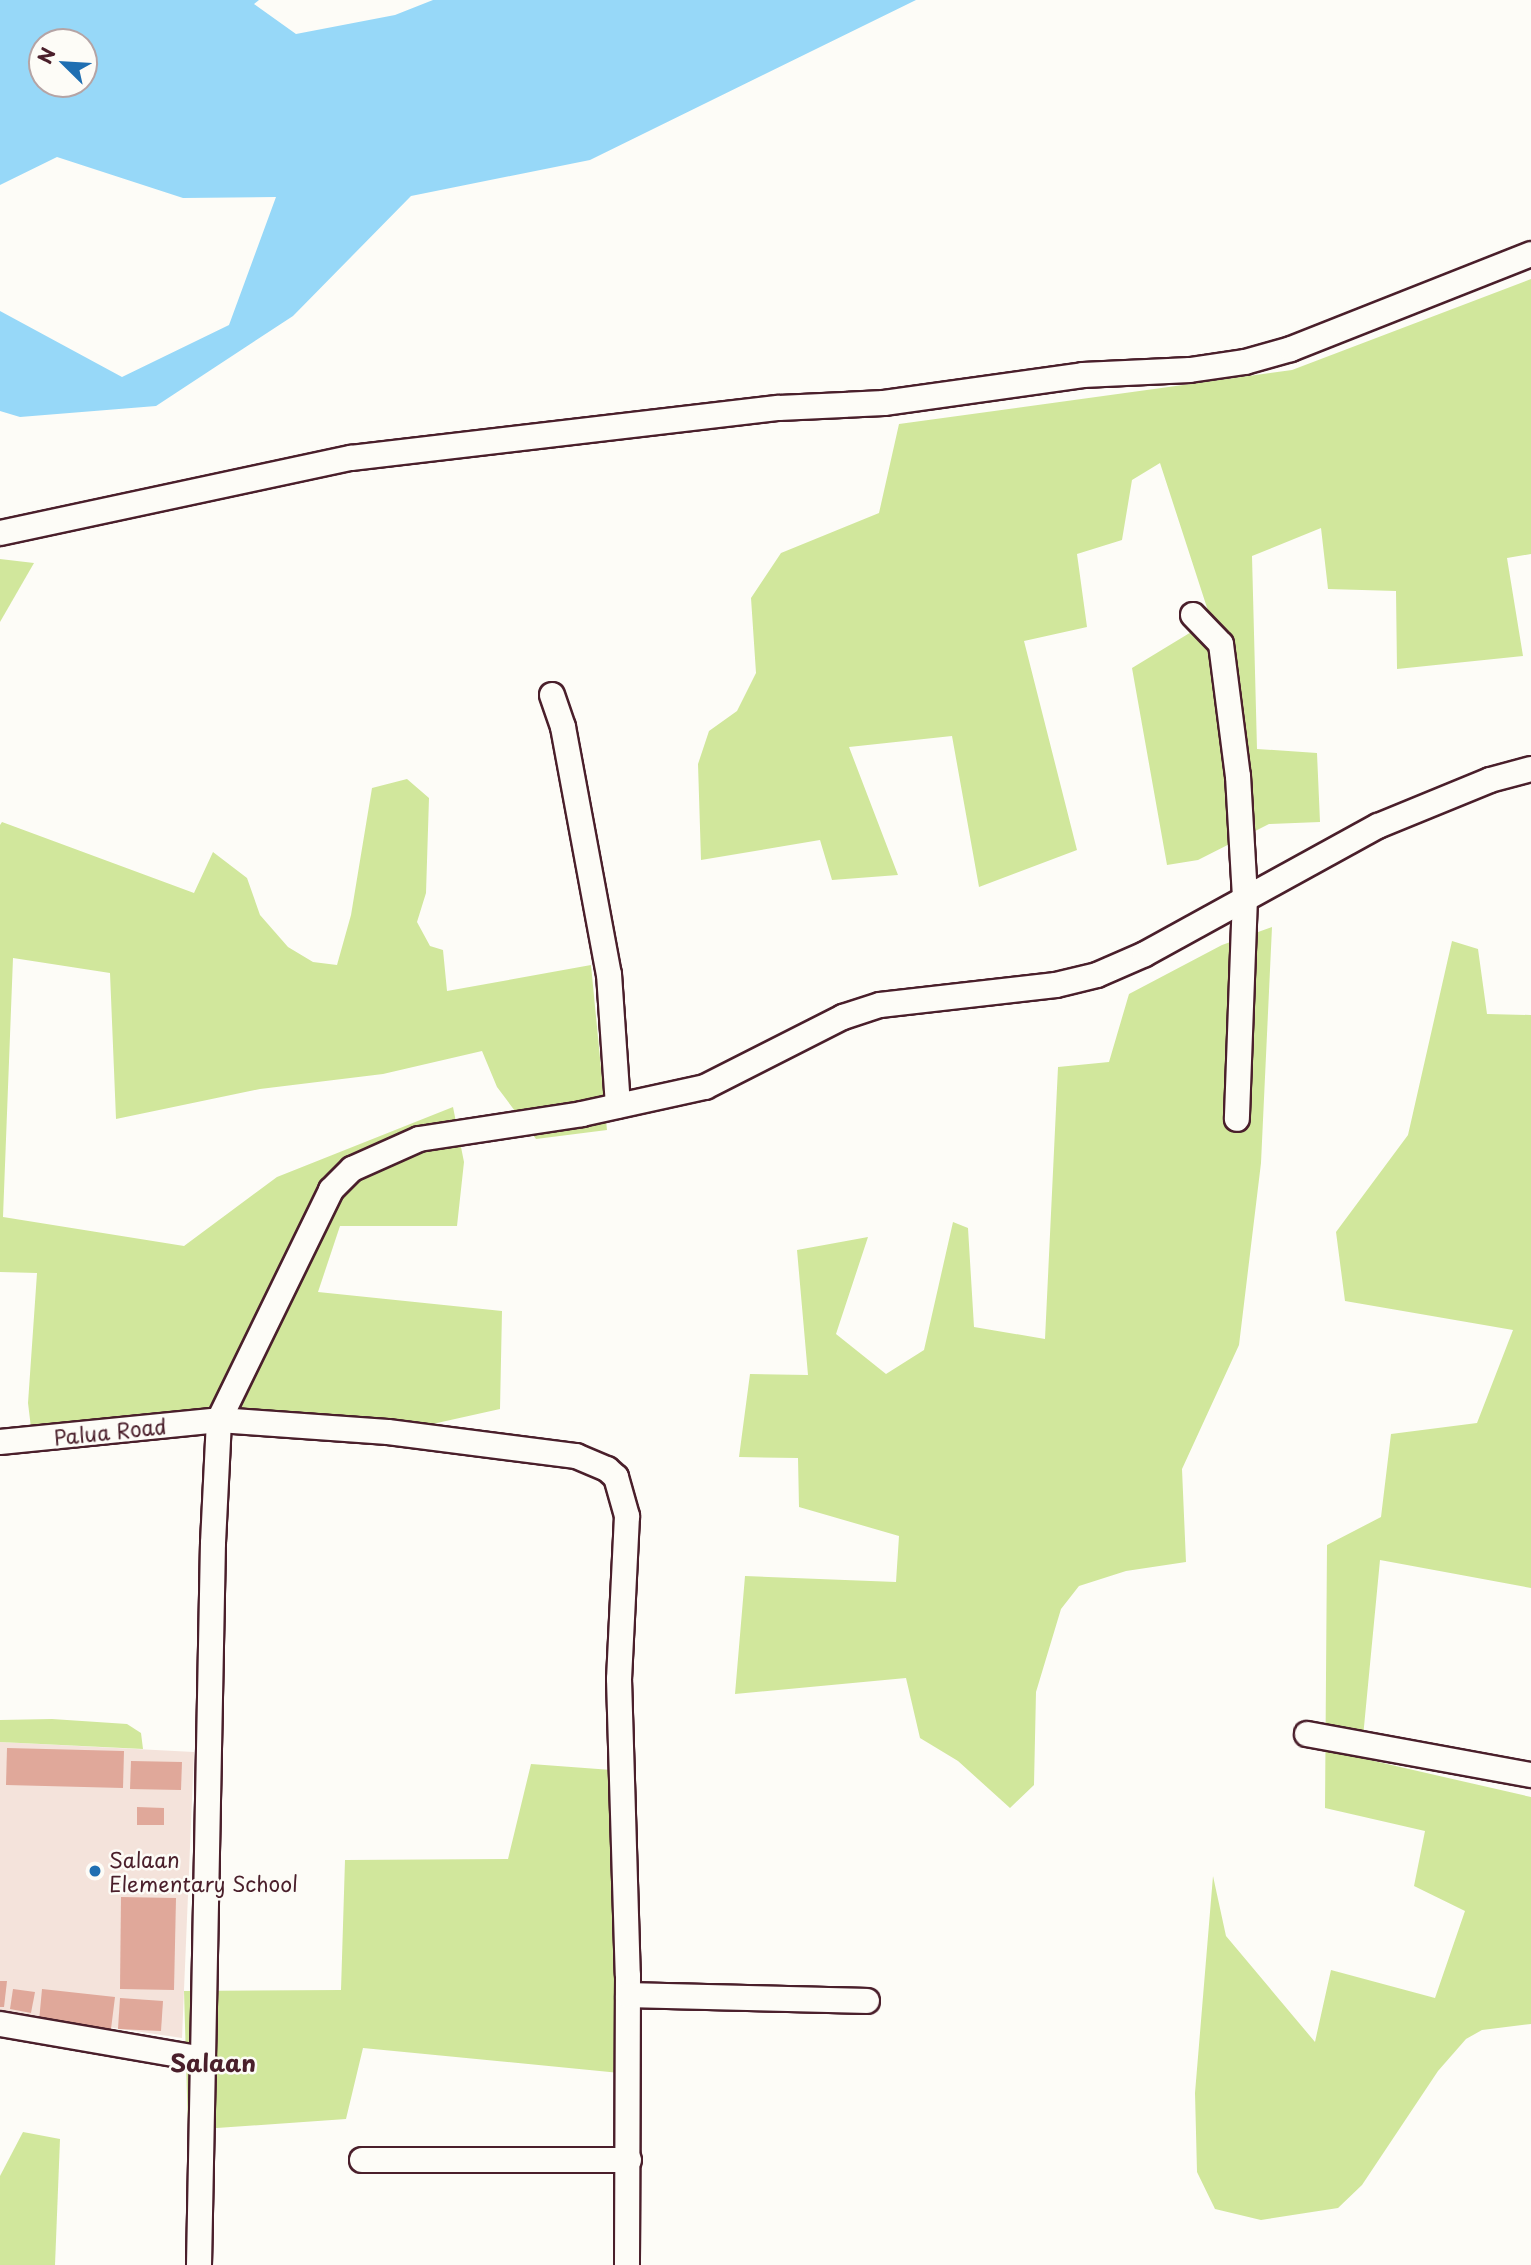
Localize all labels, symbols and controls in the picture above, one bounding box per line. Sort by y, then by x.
north arrow [28,28,98,98]
text: N [30,43,61,68]
street label: Palua Road [52,1413,168,1449]
place label: Salaan Elementary School [109,1846,298,1896]
marker: Salaan Elementary School [87,1863,103,1879]
district label: Salaan [170,2049,256,2077]

